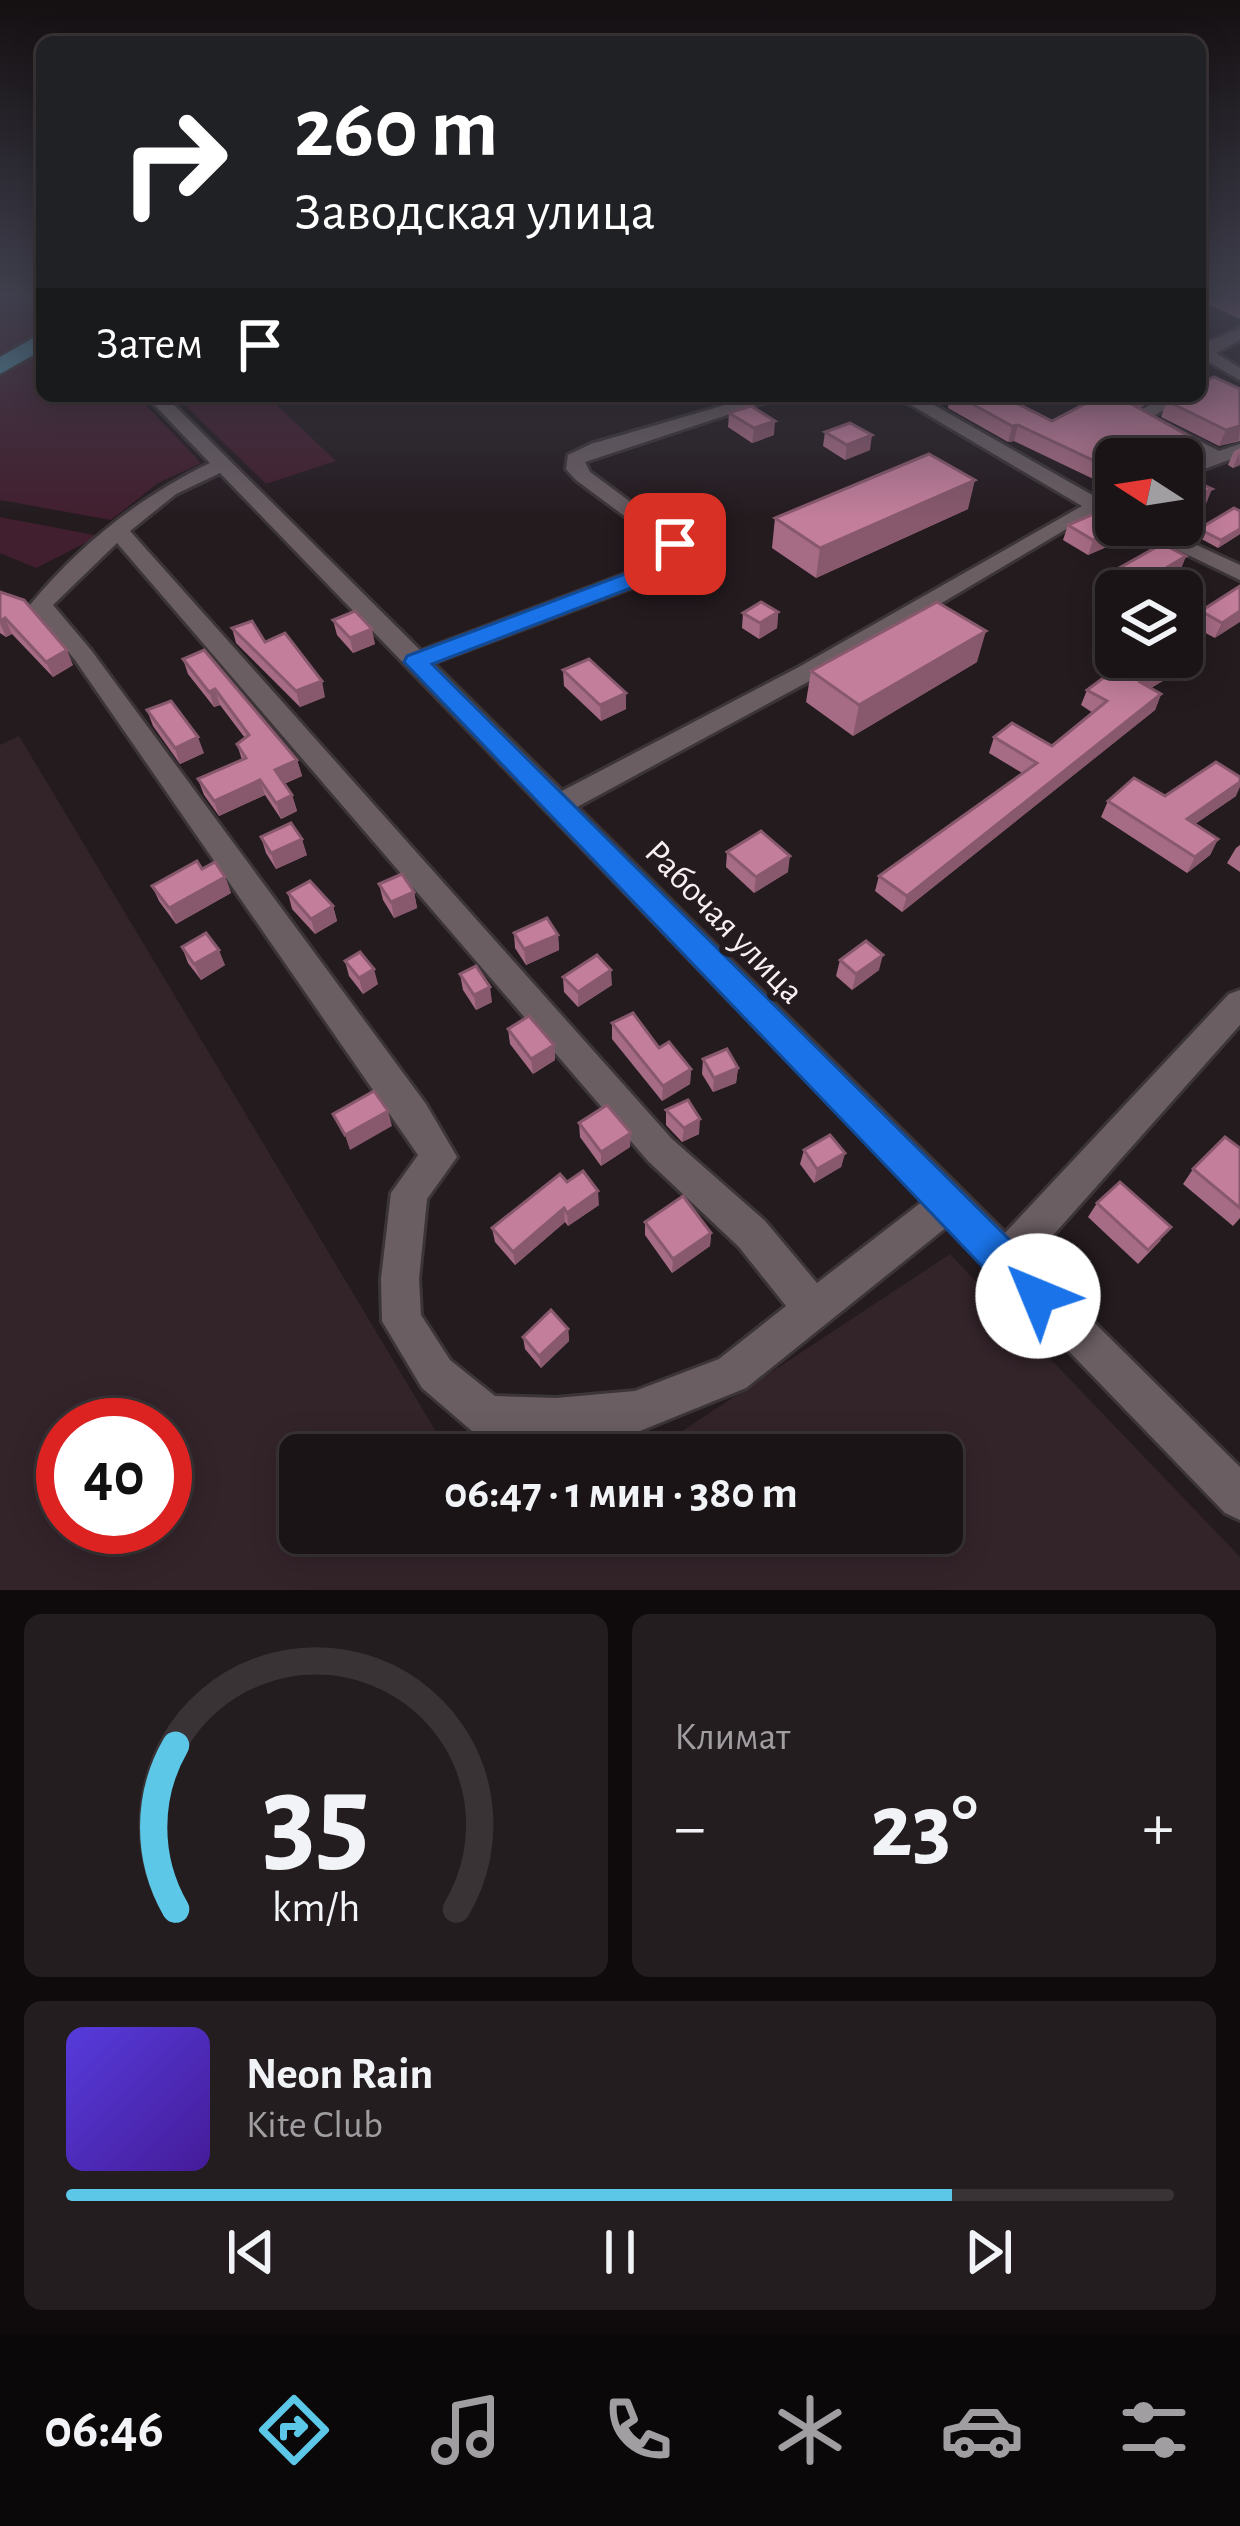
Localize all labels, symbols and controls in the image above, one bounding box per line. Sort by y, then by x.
icon: right [96,84,252,240]
text: 260 m [294,88,498,172]
text: Заводская улица [294,186,655,240]
icon: arrive [227,312,293,378]
text: Затем [96,322,203,367]
north arrow [1095,438,1203,546]
map controls [1095,438,1203,678]
pin [624,493,726,595]
icon: arrive [642,511,708,577]
button: layers [1095,570,1203,678]
street label: Рабочая улица [638,834,810,1010]
position arrow [975,1233,1101,1359]
speed limit sign: 40 [36,1398,192,1554]
text: 06:47 · 1 мин · 380 m [444,1471,798,1516]
text: Климат [674,1718,790,1757]
text: 35 [262,1758,370,1883]
text: 23° [870,1783,978,1873]
text: − [674,1795,706,1861]
text: + [1142,1795,1174,1861]
text: km/h [272,1886,360,1929]
text: Neon Rain [246,2052,433,2097]
text: Kite Club [246,2106,383,2145]
icon: previous [218,2219,284,2285]
icon: pause [587,2219,653,2285]
icon: next [956,2219,1022,2285]
icon: directions [252,2388,336,2472]
icon: music [424,2388,508,2472]
icon: phone [596,2388,680,2472]
icon: climate [768,2388,852,2472]
icon: car [940,2388,1024,2472]
icon: filters [1112,2388,1196,2472]
text: 06:46 [44,2403,164,2457]

